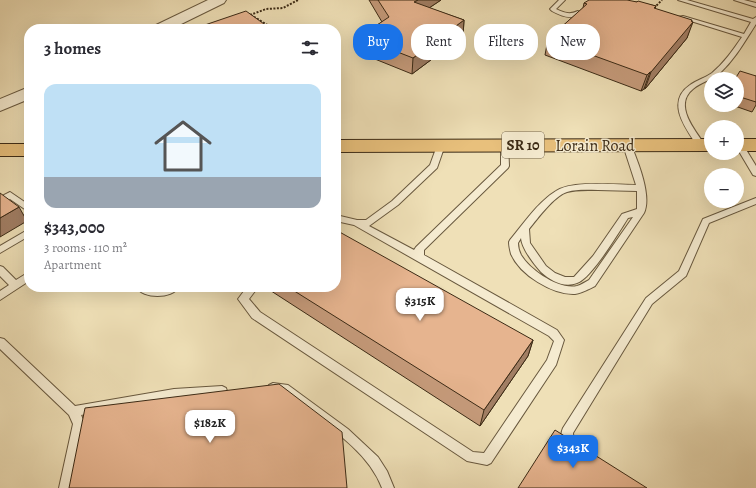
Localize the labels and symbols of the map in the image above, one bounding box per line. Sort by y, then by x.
road number: SR 10 [502,132,544,158]
street label: Lorain Road [555,135,635,157]
pin: $315K [392,288,448,322]
pin: $182K [182,410,238,444]
pin: $343K [545,435,601,469]

